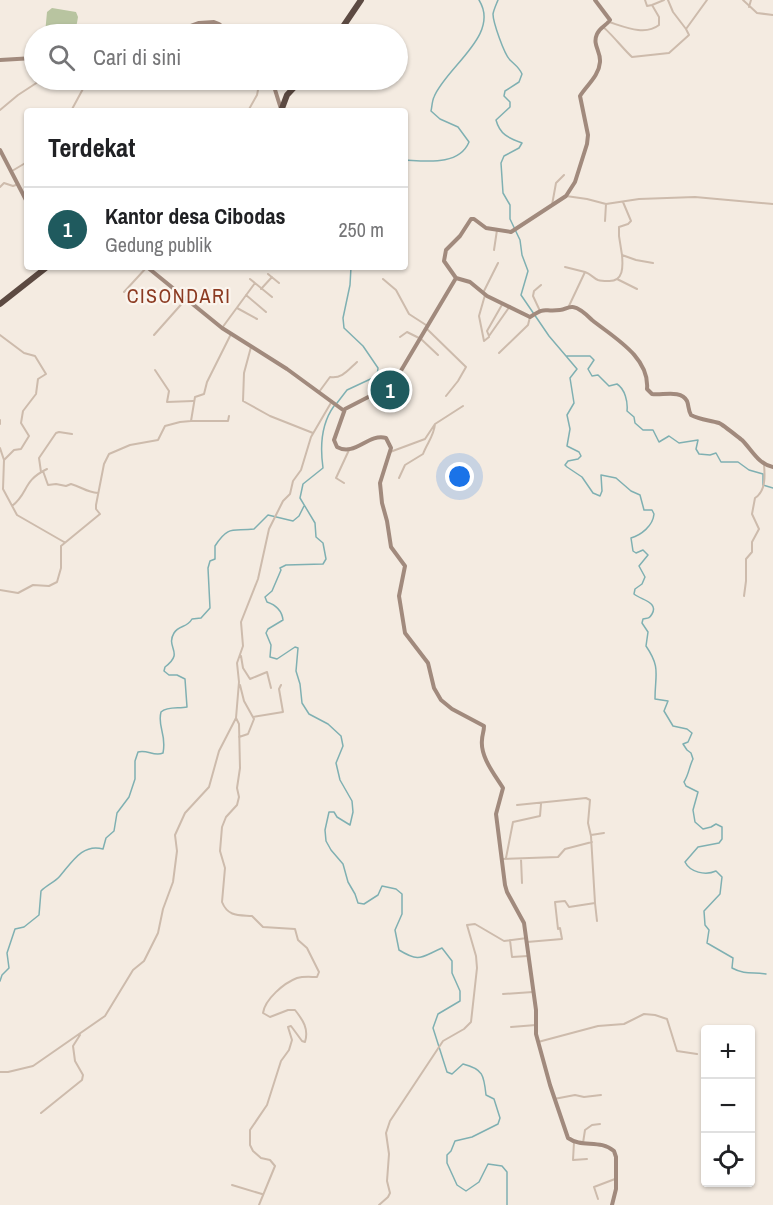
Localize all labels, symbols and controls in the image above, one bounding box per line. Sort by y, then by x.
search box [24,24,408,90]
icon: search [45,41,78,74]
text: Cari di sini [93,42,181,72]
text: Terdekat [48,130,135,165]
text: Kantor desa Cibodas [105,201,285,231]
text: 1 [63,216,72,243]
text: 250 m [338,216,384,243]
text: Gedung publik [105,231,212,258]
district label: CISONDARI [127,282,231,309]
pin: 1 [370,368,410,412]
your location [445,462,474,491]
map controls [701,1025,755,1187]
button: + [701,1025,755,1079]
button: − [701,1079,755,1133]
button: locate [701,1133,755,1187]

